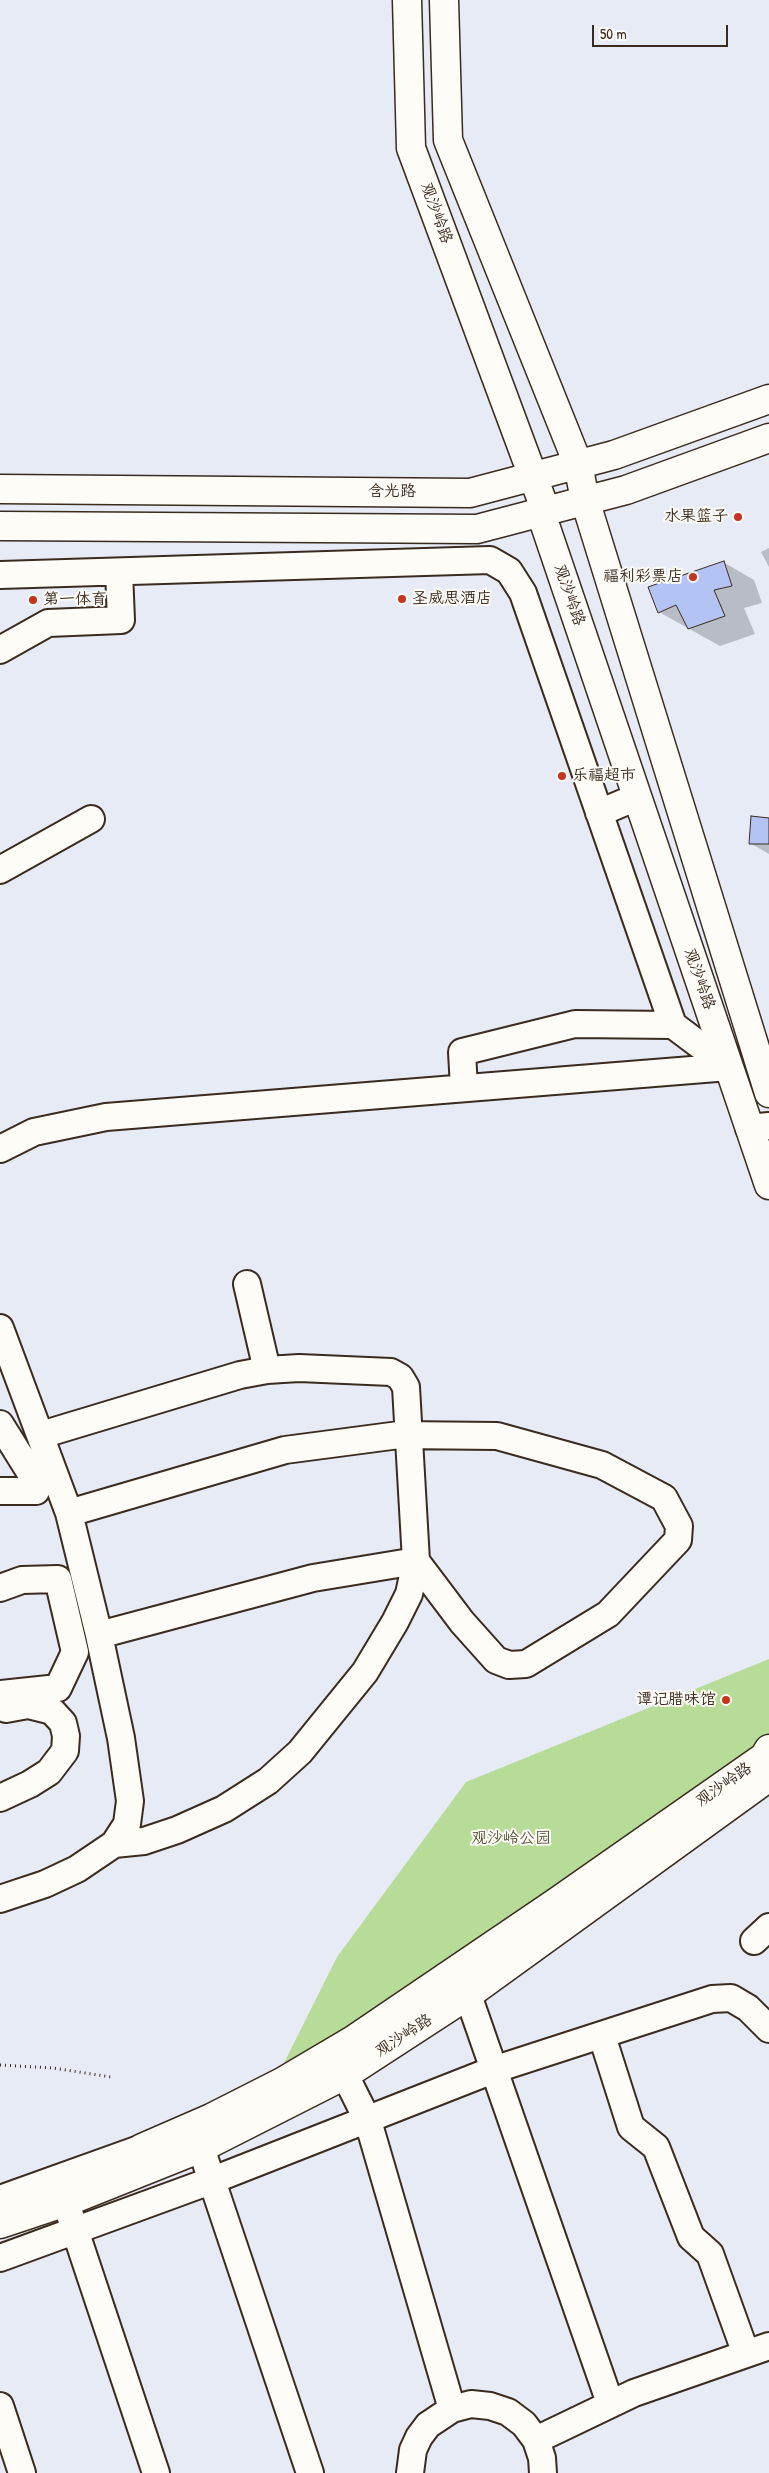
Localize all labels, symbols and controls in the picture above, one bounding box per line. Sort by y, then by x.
scale bar [594,15,730,47]
text: 50 m [600,23,627,44]
street label: 观沙岭路 [416,180,456,246]
street label: 含光路 [368,482,416,502]
place label: 水果篮子 [664,507,728,527]
marker: 水果篮子 [732,511,744,523]
street label: 观沙岭路 [550,562,588,628]
place label: 福利彩票店 [603,567,683,587]
marker: 福利彩票店 [687,571,699,583]
place label: 圣威思酒店 [412,589,492,609]
place label: 第一体育 [43,590,107,610]
marker: 圣威思酒店 [396,593,408,605]
marker: 第一体育 [27,594,39,606]
place label: 乐福超市 [572,766,636,786]
marker: 乐福超市 [556,770,568,782]
street label: 观沙岭路 [680,946,718,1012]
place label: 谭记腊味馆 [636,1690,716,1710]
marker: 谭记腊味馆 [720,1694,732,1706]
street label: 观沙岭路 [692,1759,756,1811]
park label: 观沙岭公园 [471,1829,551,1849]
street label: 观沙岭路 [372,2011,436,2061]

